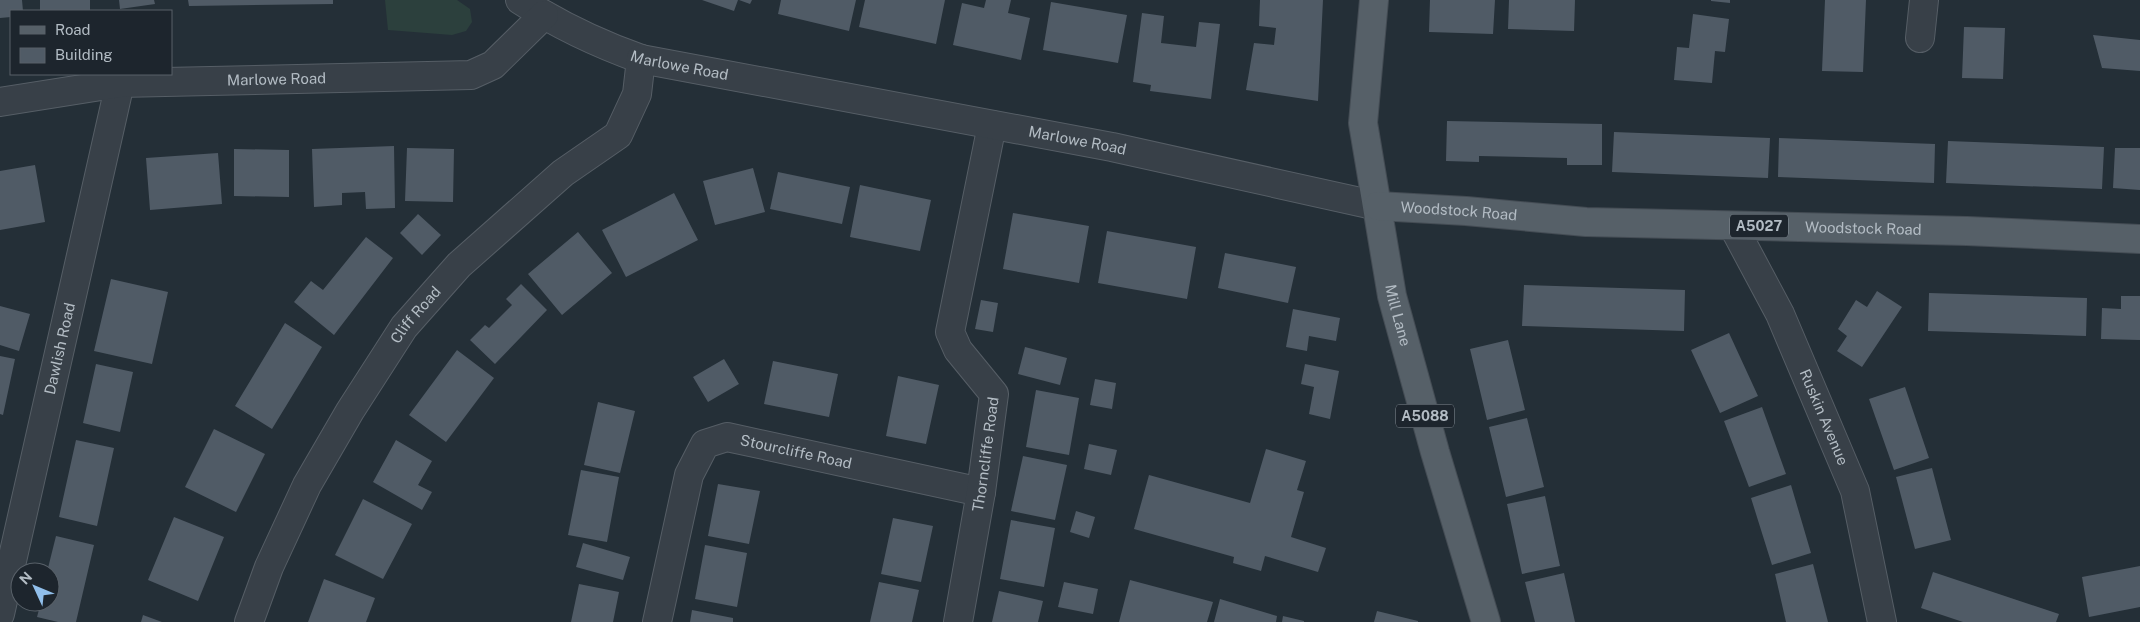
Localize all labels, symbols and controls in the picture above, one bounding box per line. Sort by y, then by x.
legend [10,10,172,75]
text: Road [55,21,91,38]
text: Building [55,46,113,63]
street label: Marlowe Road [628,47,730,83]
street label: Marlowe Road [227,69,326,89]
street label: Marlowe Road [1027,123,1128,158]
street label: Woodstock Road [1400,198,1518,224]
road number: A5027 [1730,215,1788,238]
street label: Woodstock Road [1805,218,1922,238]
street label: Cliff Road [387,283,444,346]
street label: Mill Lane [1382,283,1414,348]
street label: Dawlish Road [41,301,78,396]
street label: Ruskin Avenue [1796,367,1852,468]
street label: Thorncliffe Road [969,396,1002,513]
road number: A5088 [1396,404,1454,428]
street label: Stourcliffe Road [739,431,853,472]
north arrow [10,562,60,612]
text: N [16,568,35,587]

